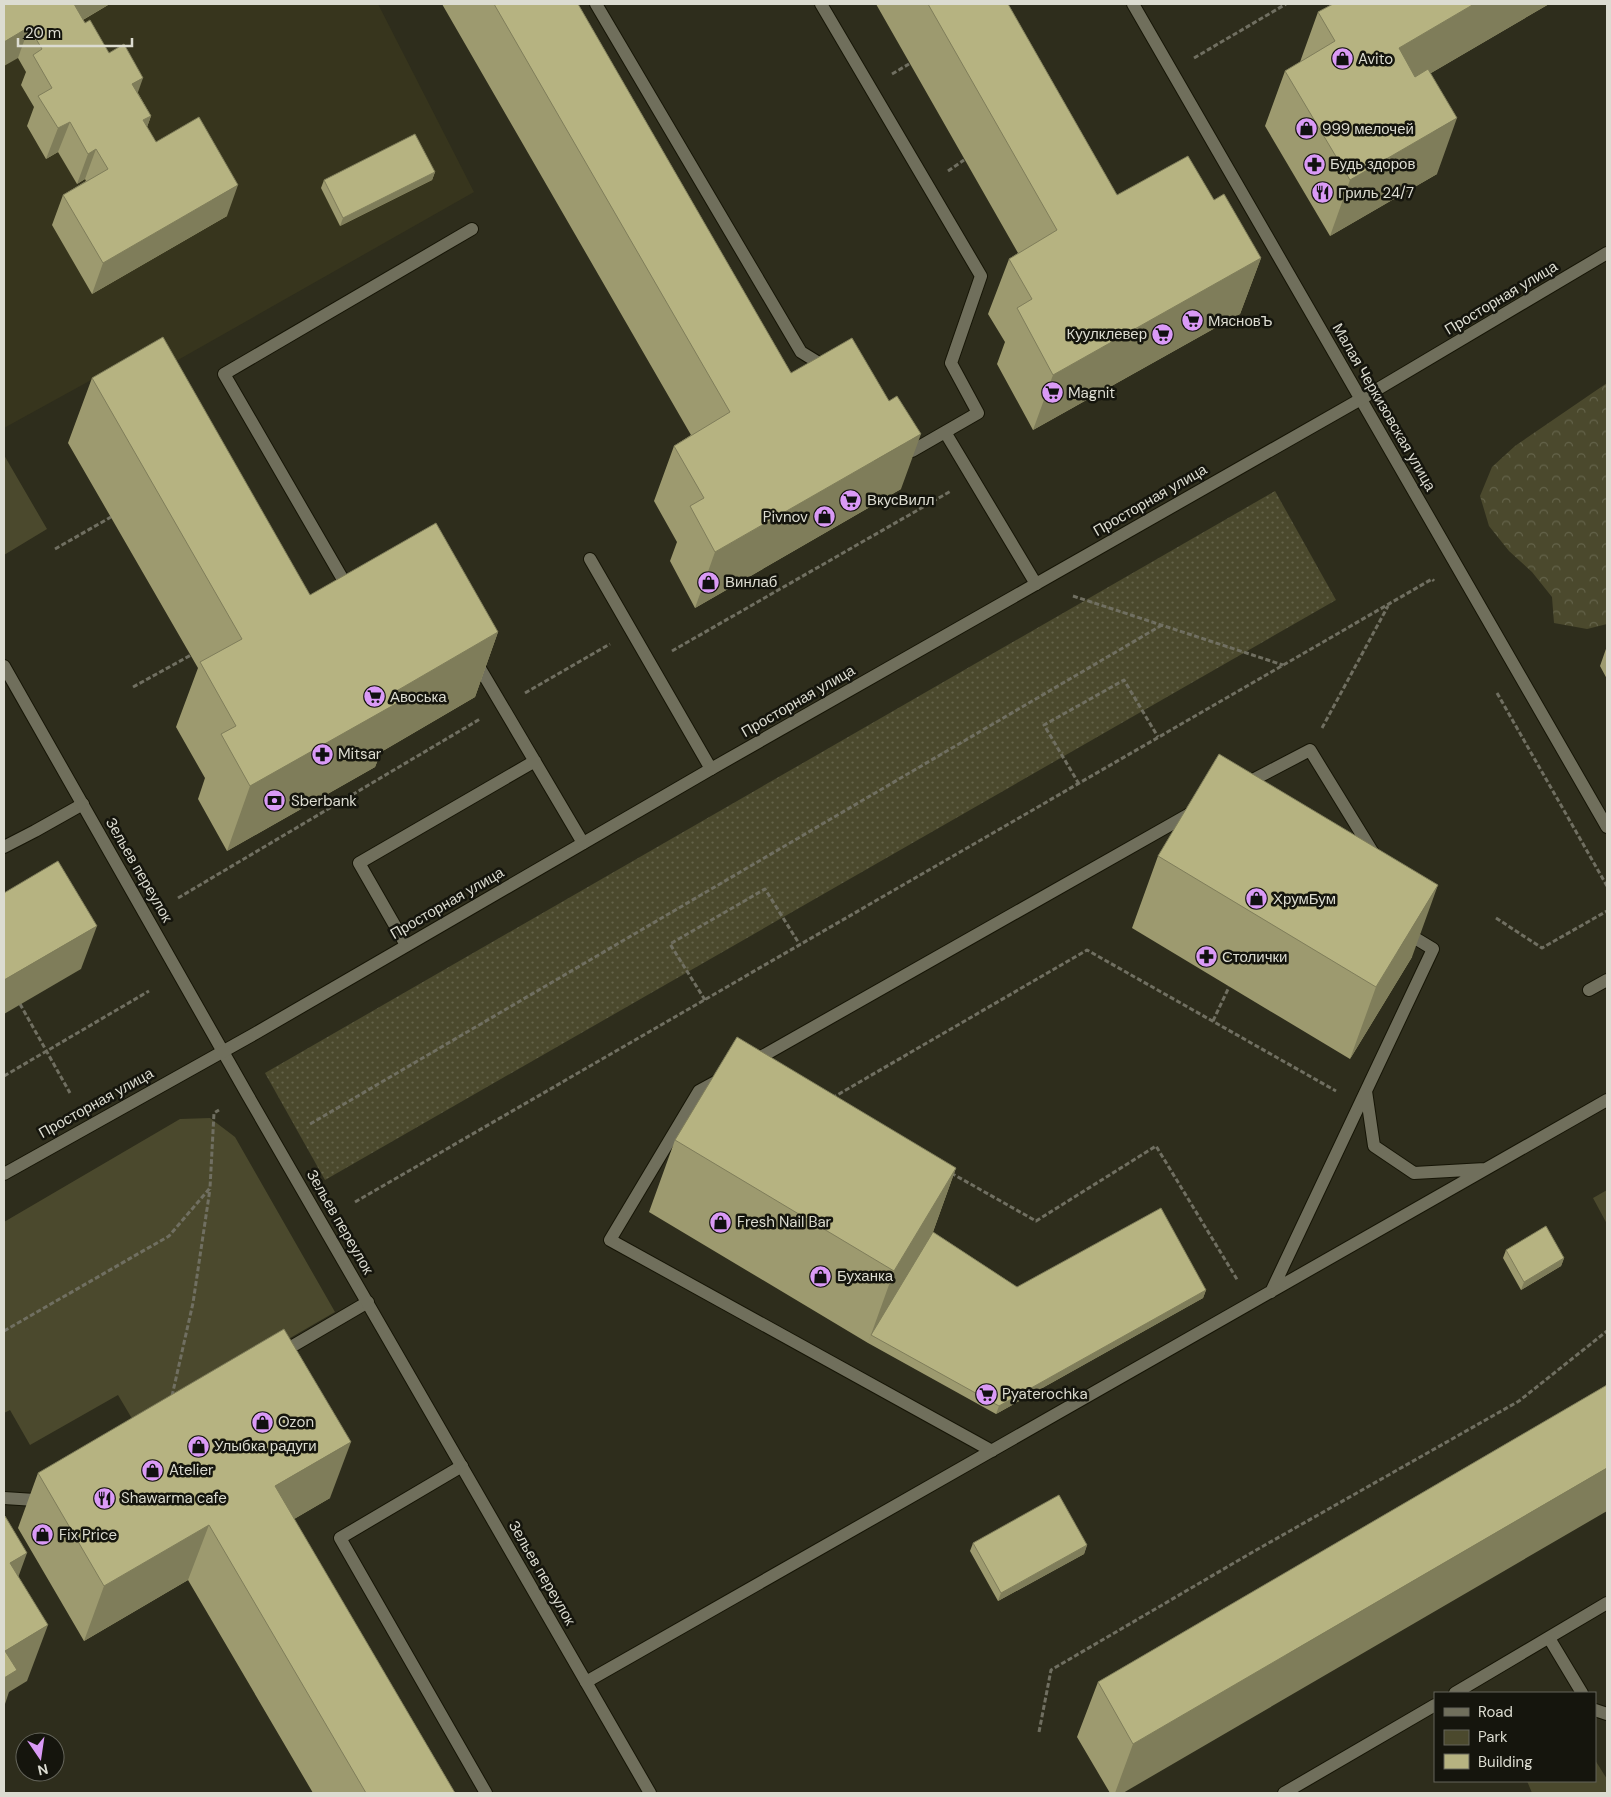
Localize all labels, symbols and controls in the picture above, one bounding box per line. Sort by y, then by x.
scale bar [18,15,131,47]
text: 20 m [25,23,61,43]
shop icon: Avito [1330,47,1354,71]
place label: Avito [1358,49,1393,69]
shop icon: 999 мелочей [1294,117,1318,141]
place label: 999 мелочей [1322,119,1414,139]
pharmacy icon: Будь здоров [1302,152,1326,176]
place label: Будь здоров [1330,154,1415,174]
restaurant icon: Гриль 24/7 [1310,181,1334,205]
place label: Гриль 24/7 [1338,183,1414,203]
street label: Просторная улица [1441,256,1562,340]
supermarket icon: МясновЪ [1180,309,1204,333]
place label: МясновЪ [1208,311,1273,331]
street label: Малая Черкизовская улица [1328,319,1441,495]
supermarket icon: Куулклевер [1151,322,1175,346]
place label: Куулклевер [1067,324,1147,344]
supermarket icon: Magnit [1040,381,1064,405]
place label: Magnit [1068,383,1115,403]
street label: Просторная улица [1089,459,1211,541]
supermarket icon: ВкусВилл [839,488,863,512]
place label: ВкусВилл [867,490,934,510]
shop icon: Pivnov [812,505,836,529]
place label: Pivnov [763,507,808,527]
shop icon: Винлаб [697,570,721,594]
place label: Винлаб [725,572,777,592]
street label: Просторная улица [737,660,859,742]
supermarket icon: Авоська [362,685,386,709]
place label: Авоська [390,687,447,707]
pharmacy icon: Mitsar [310,742,334,766]
place label: Mitsar [338,744,382,764]
bank icon: Sberbank [263,789,287,813]
place label: Sberbank [291,791,357,811]
street label: Зельев переулок [101,814,177,926]
street label: Просторная улица [386,862,508,944]
shop icon: ХрумБум [1245,887,1269,911]
place label: ХрумБум [1273,889,1336,909]
pharmacy icon: Столички [1194,945,1218,969]
place label: Столички [1222,947,1287,967]
street label: Просторная улица [35,1063,158,1143]
street label: Зельев переулок [302,1166,378,1278]
shop icon: Fresh Nail Bar [709,1210,733,1234]
place label: Fresh Nail Bar [737,1212,832,1232]
shop icon: Буханка [809,1264,833,1288]
place label: Буханка [837,1266,894,1286]
supermarket icon: Pyaterochka [974,1382,998,1406]
place label: Pyaterochka [1002,1384,1088,1404]
shop icon: Ozon [250,1410,274,1434]
place label: Ozon [278,1412,314,1432]
shop icon: Улыбка радуги [186,1434,210,1458]
place label: Улыбка радуги [214,1436,317,1456]
shop icon: Atelier [141,1458,165,1482]
place label: Atelier [169,1460,214,1480]
restaurant icon: Shawarma cafe [93,1486,117,1510]
place label: Shawarma cafe [121,1488,227,1508]
street label: Зельев переулок [504,1517,580,1629]
shop icon: Fix Price [31,1523,55,1547]
place label: Fix Price [59,1525,117,1545]
legend [1434,1692,1596,1782]
text: Road [1478,1702,1513,1722]
text: Park [1478,1727,1508,1747]
north arrow [15,1732,65,1782]
text: Building [1478,1752,1533,1772]
text: N [36,1760,50,1780]

